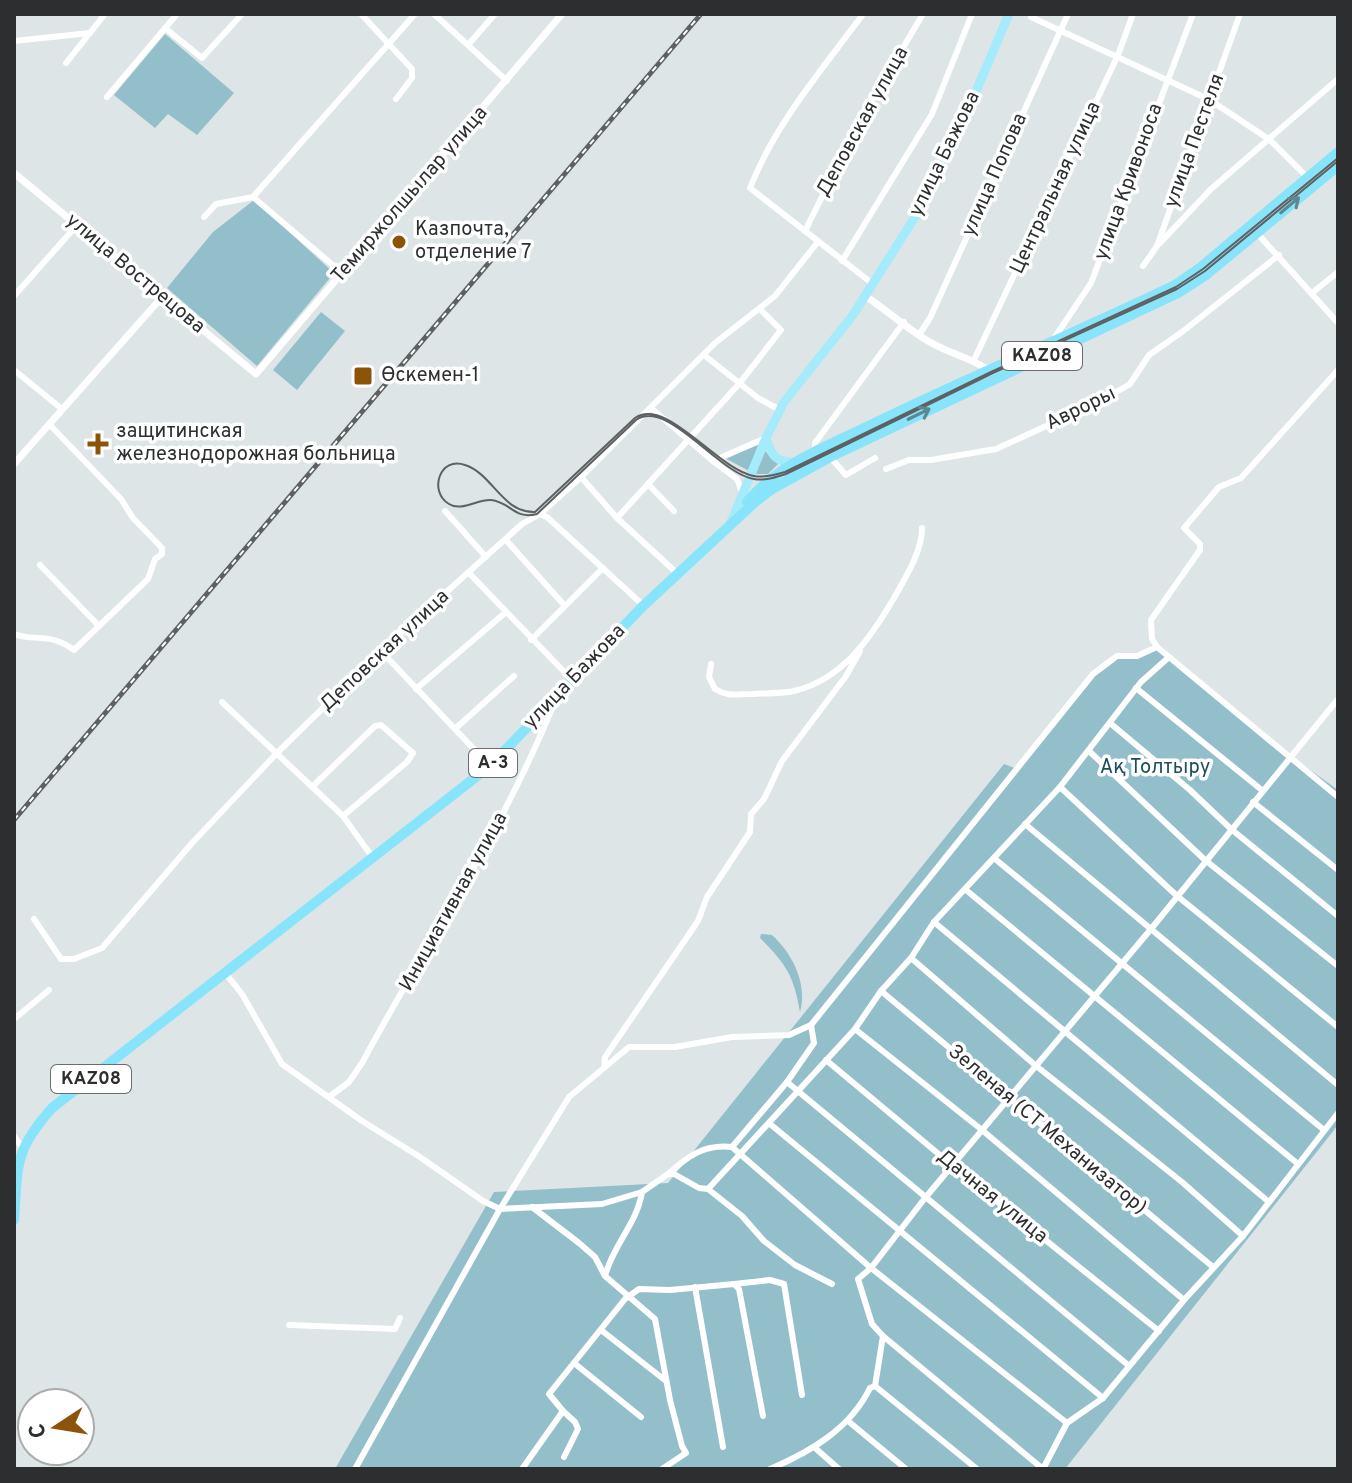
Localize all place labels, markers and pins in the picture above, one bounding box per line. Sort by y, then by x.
place label: Казпочта, отделение 7 [415,217,531,266]
marker: Казпочта, отделение 7 [390,233,408,251]
place label: Өскемен-1 [381,363,479,389]
marker: Өскемен-1 [352,365,374,387]
place label: защитинская железнодорожная больница [116,419,395,468]
marker: защитинская железнодорожная больница [87,433,109,455]

